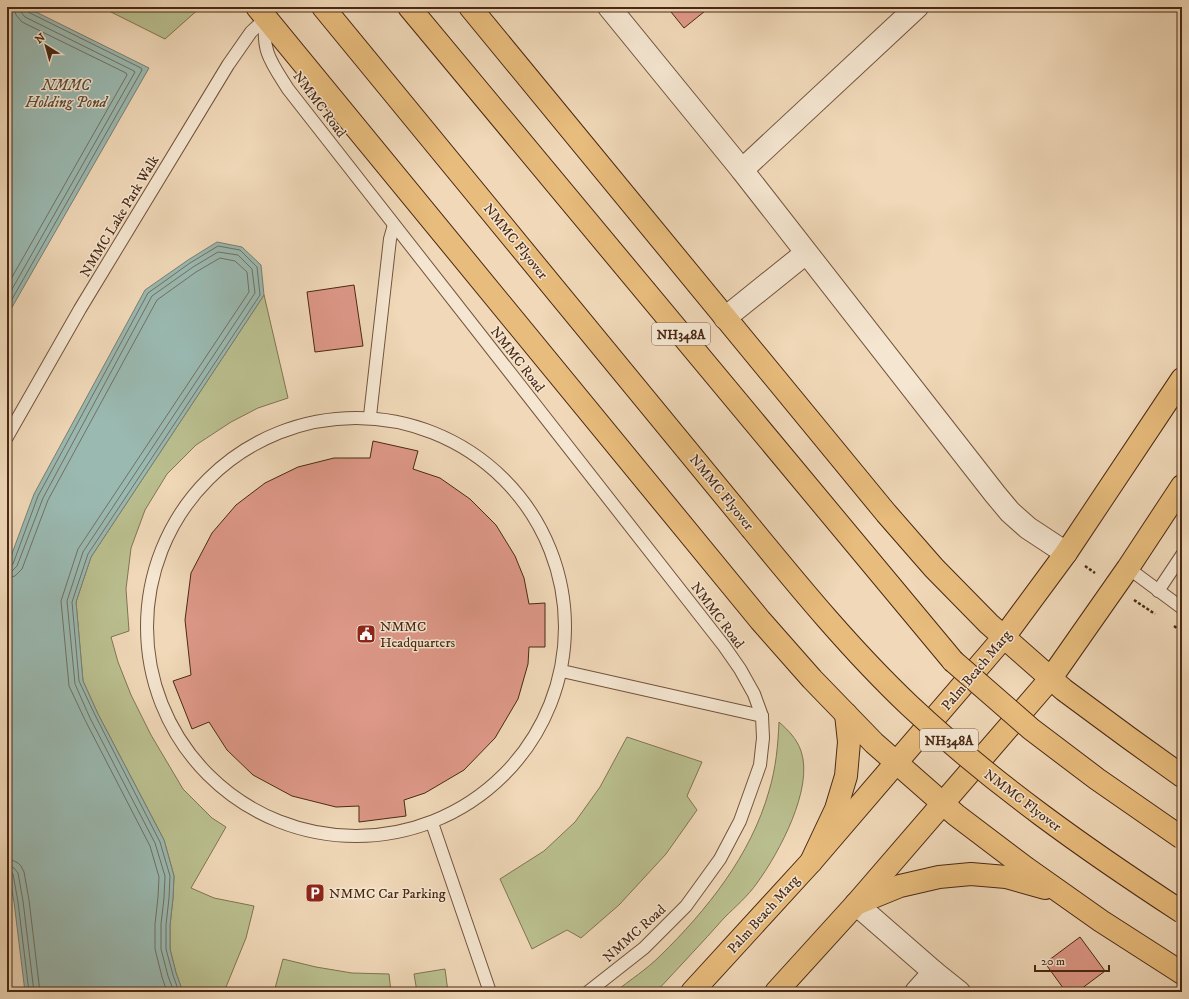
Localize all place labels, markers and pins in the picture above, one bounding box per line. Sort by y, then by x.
place label: NMMC Headquarters [380,618,456,652]
public building icon: NMMC Headquarters [355,623,377,645]
parking icon: NMMC Car Parking [304,882,326,904]
place label: NMMC Car Parking [329,885,446,903]

